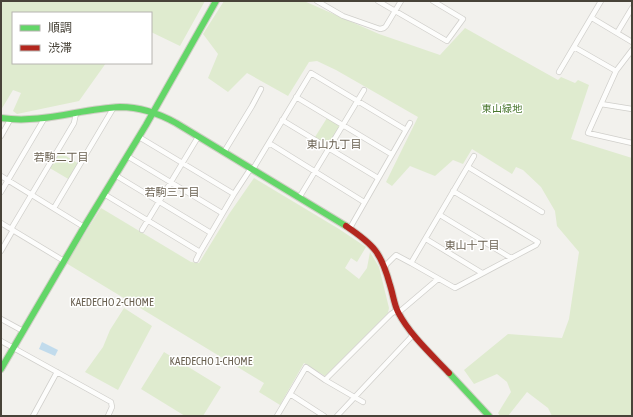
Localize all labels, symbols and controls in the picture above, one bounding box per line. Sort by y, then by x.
legend [12,12,152,64]
text: 順調 [48,21,72,35]
text: 渋滞 [48,41,72,55]
park label: 東山緑地 [482,103,523,114]
district label: 東山九丁目 [307,138,362,150]
district label: 若駒二丁目 [34,151,89,163]
district label: 若駒三丁目 [145,186,200,198]
district label: 東山十丁目 [445,239,500,251]
district label: KAEDECHO 2-CHOME [70,296,154,308]
district label: KAEDECHO 1-CHOME [170,355,253,367]

